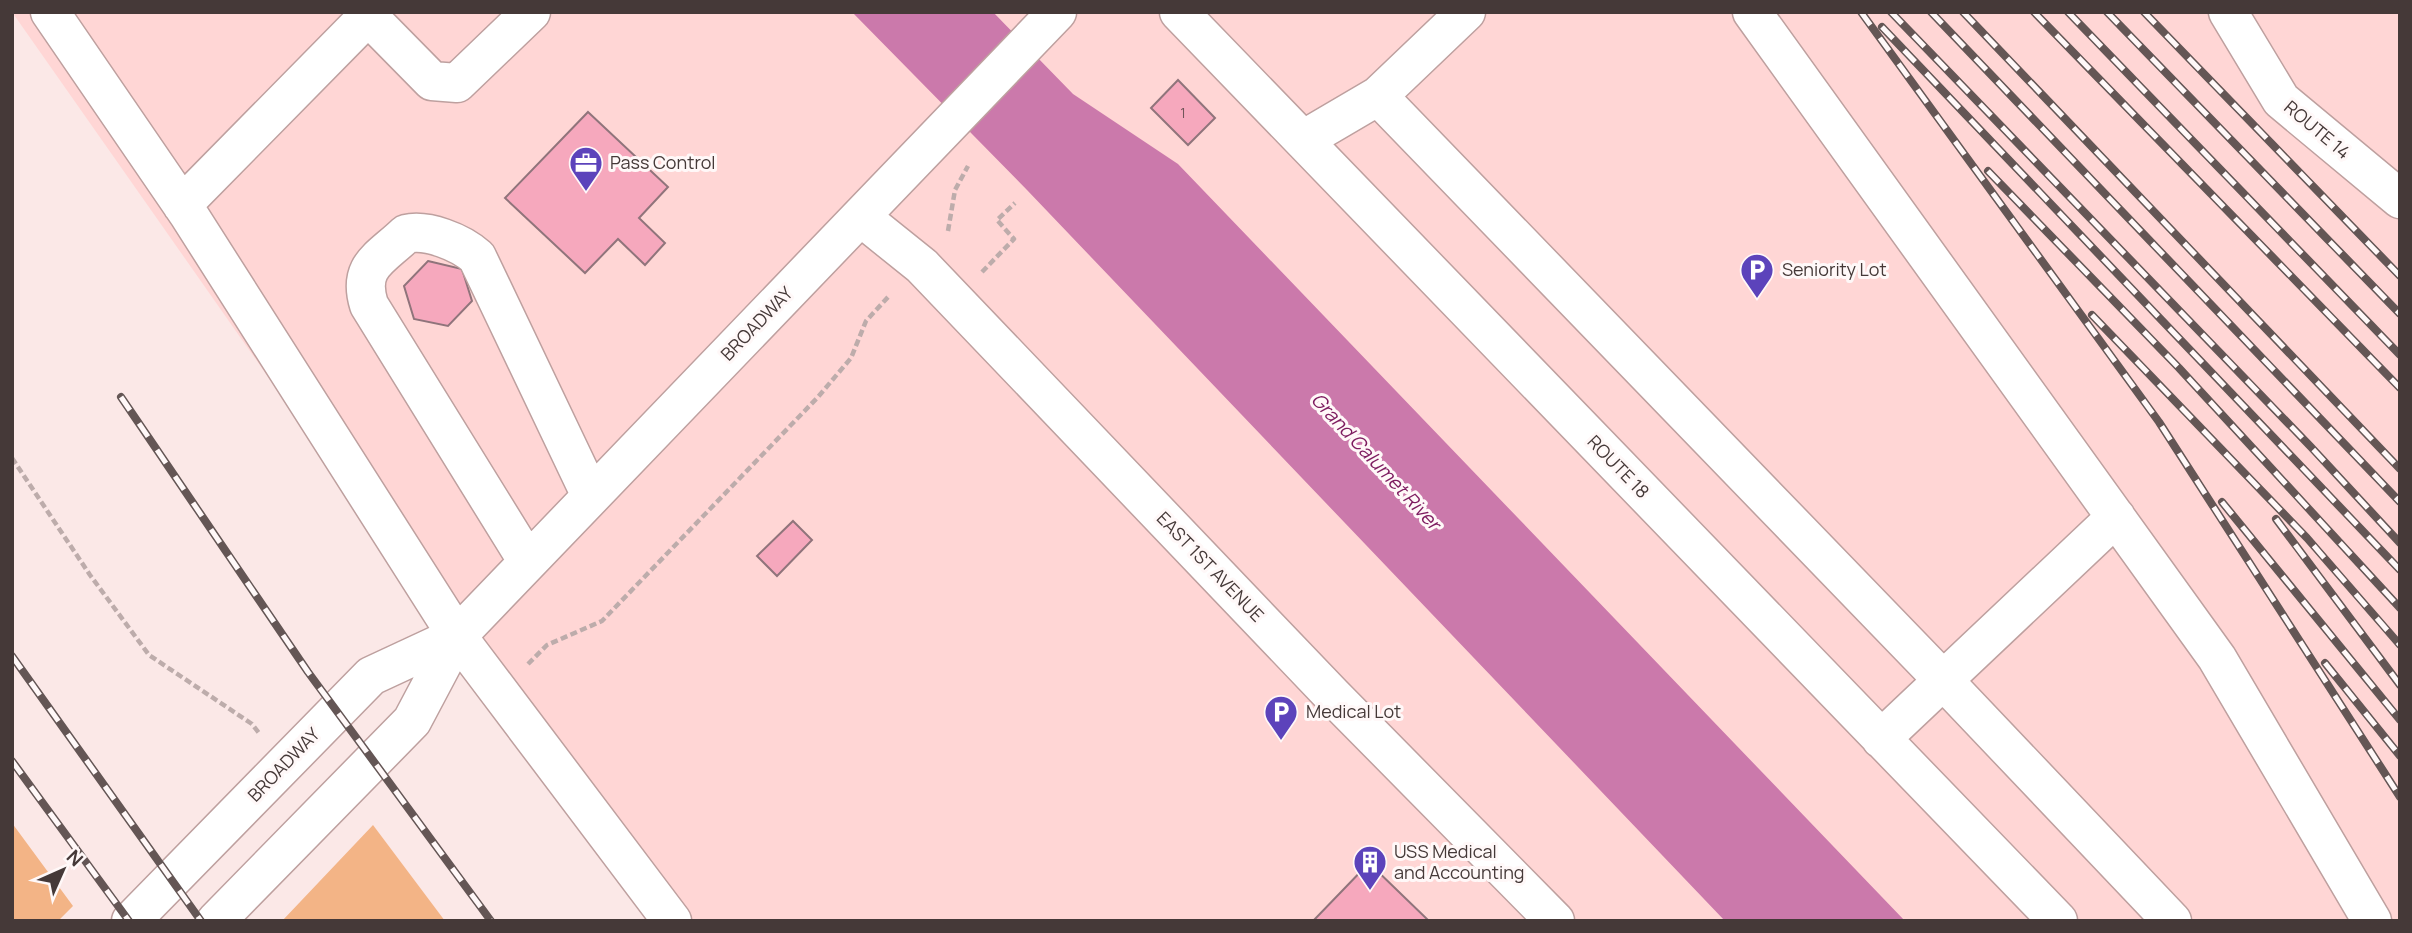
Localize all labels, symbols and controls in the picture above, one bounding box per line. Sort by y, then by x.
street label: ROUTE 14 [2280,95,2356,164]
house number: 1 [1180,103,1186,122]
office icon: Pass Control [567,144,605,193]
place label: Pass Control [610,150,716,174]
parking icon: Seniority Lot [1738,251,1776,300]
place label: Seniority Lot [1782,257,1887,281]
street label: BROADWAY [715,280,798,365]
water label: Grand Calumet River [1306,387,1448,537]
street label: ROUTE 18 [1583,430,1655,503]
street label: EAST 1ST AVENUE [1152,506,1270,627]
parking icon: Medical Lot [1262,693,1300,742]
place label: Medical Lot [1306,699,1401,723]
street label: BROADWAY [242,721,325,806]
north arrow [28,835,98,905]
place label: USS Medical and Accounting [1394,839,1524,884]
building icon: USS Medical and Accounting [1351,843,1389,892]
text: N [61,844,89,872]

